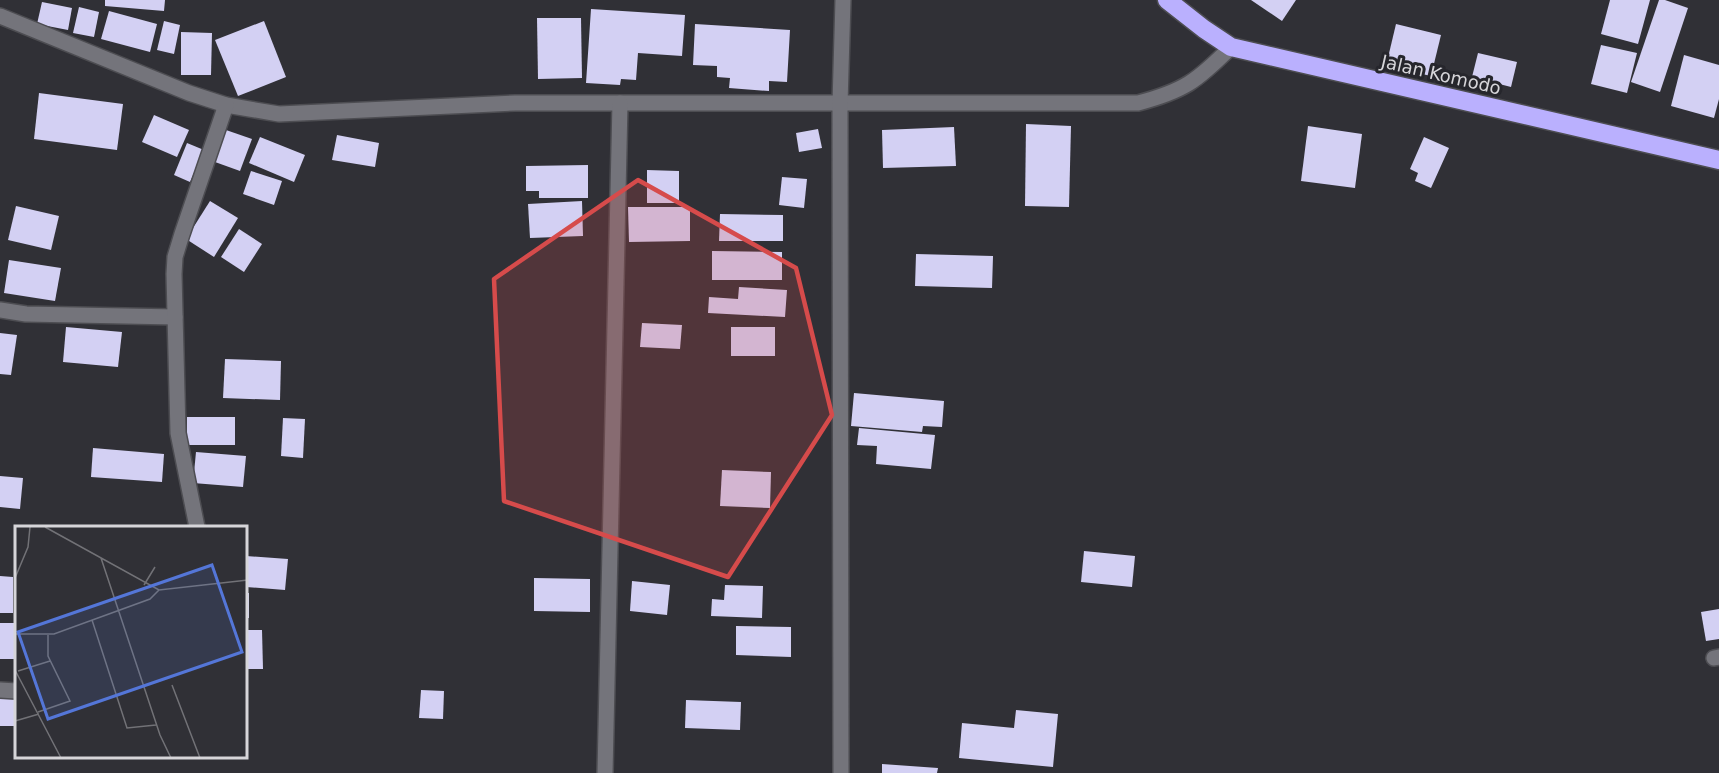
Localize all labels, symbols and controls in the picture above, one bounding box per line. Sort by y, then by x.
street label: Jalan Komodo [1378,50,1503,99]
inset map [15,526,248,758]

